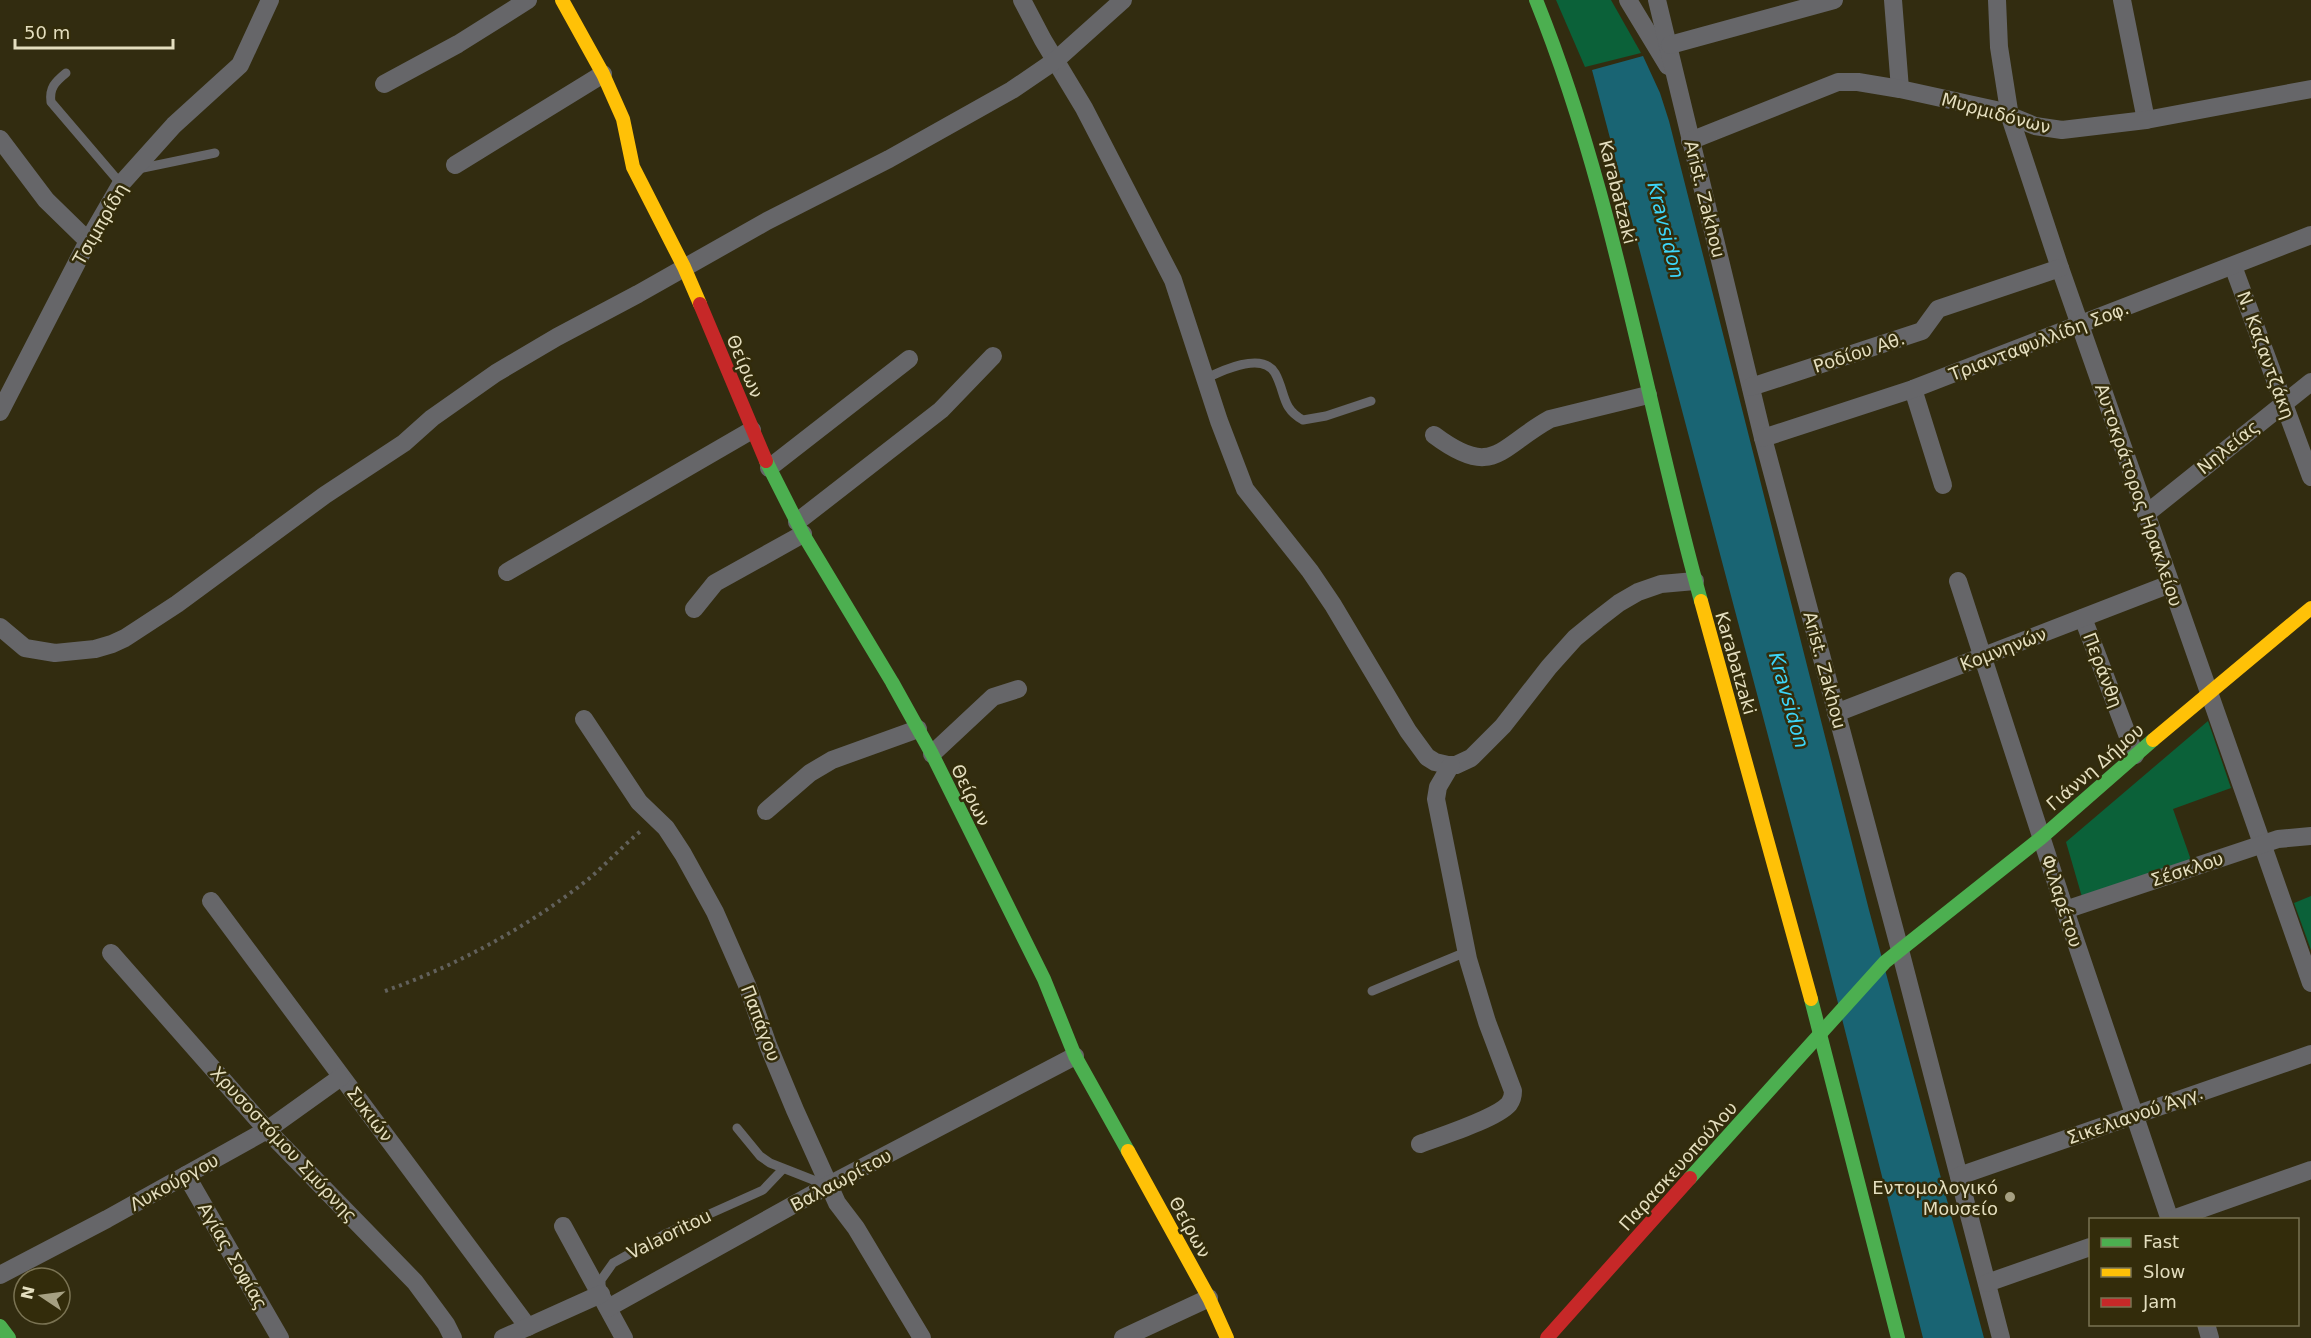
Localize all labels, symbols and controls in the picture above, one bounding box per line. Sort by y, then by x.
scale bar [15,12,172,50]
text: 50 m [24,22,70,43]
street label: Μυρμιδόνων [1939,88,2053,138]
street label: Karabatzaki [1595,138,1641,246]
street label: Arist. Zakhou [1680,138,1730,260]
street label: Τσιμπρίδη [68,179,132,269]
water label: Kravsidon [1642,179,1690,281]
street label: Ν. Καζαντζάκη [2233,288,2299,422]
street label: Τριανταφυλλίδη Σοφ. [1945,297,2132,385]
street label: Ροδίου Αθ. [1810,327,1908,377]
street label: Θείρων [722,331,768,401]
street label: Αυτοκράτορος Ηρακλείου [2091,381,2187,609]
street label: Νηλείας [2193,416,2263,478]
street label: Karabatzaki [1711,609,1761,717]
street label: Arist. Zakhou [1799,609,1851,731]
street label: Κομνηνών [1957,623,2049,675]
street label: Περάνθη [2079,629,2127,711]
water label: Kravsidon [1764,649,1814,751]
street label: Γιάννη Δήμου [2042,719,2148,815]
street label: Θείρων [947,760,995,830]
street label: Σέσκλου [2148,847,2226,891]
street label: Φιλαρέτου [2037,852,2087,950]
street label: Παπάγου [737,982,785,1064]
street label: Χρυσοστόμου Σμύρνης [206,1062,362,1226]
street label: Συκιών [342,1082,398,1146]
street label: Σικελιανού Άγγ. [2064,1082,2206,1148]
street label: Παρασκευοπούλου [1615,1097,1741,1235]
street label: Βαλαωρίτου [787,1145,895,1215]
street label: Λυκούργου [126,1149,222,1215]
place label: Εντομολογικό Mουσείο [1872,1177,1998,1219]
marker: Εντομολογικό Mουσείο [2003,1190,2017,1204]
street label: Θείρων [1165,1193,1215,1261]
street label: Αγίας Σοφίας [194,1199,272,1313]
street label: Valaoritou [624,1205,714,1263]
legend [2089,1218,2299,1326]
text: Fast [2143,1231,2179,1252]
text: Slow [2143,1261,2185,1282]
north arrow [12,1266,72,1326]
text: N [17,1284,39,1301]
text: Jam [2142,1291,2177,1312]

